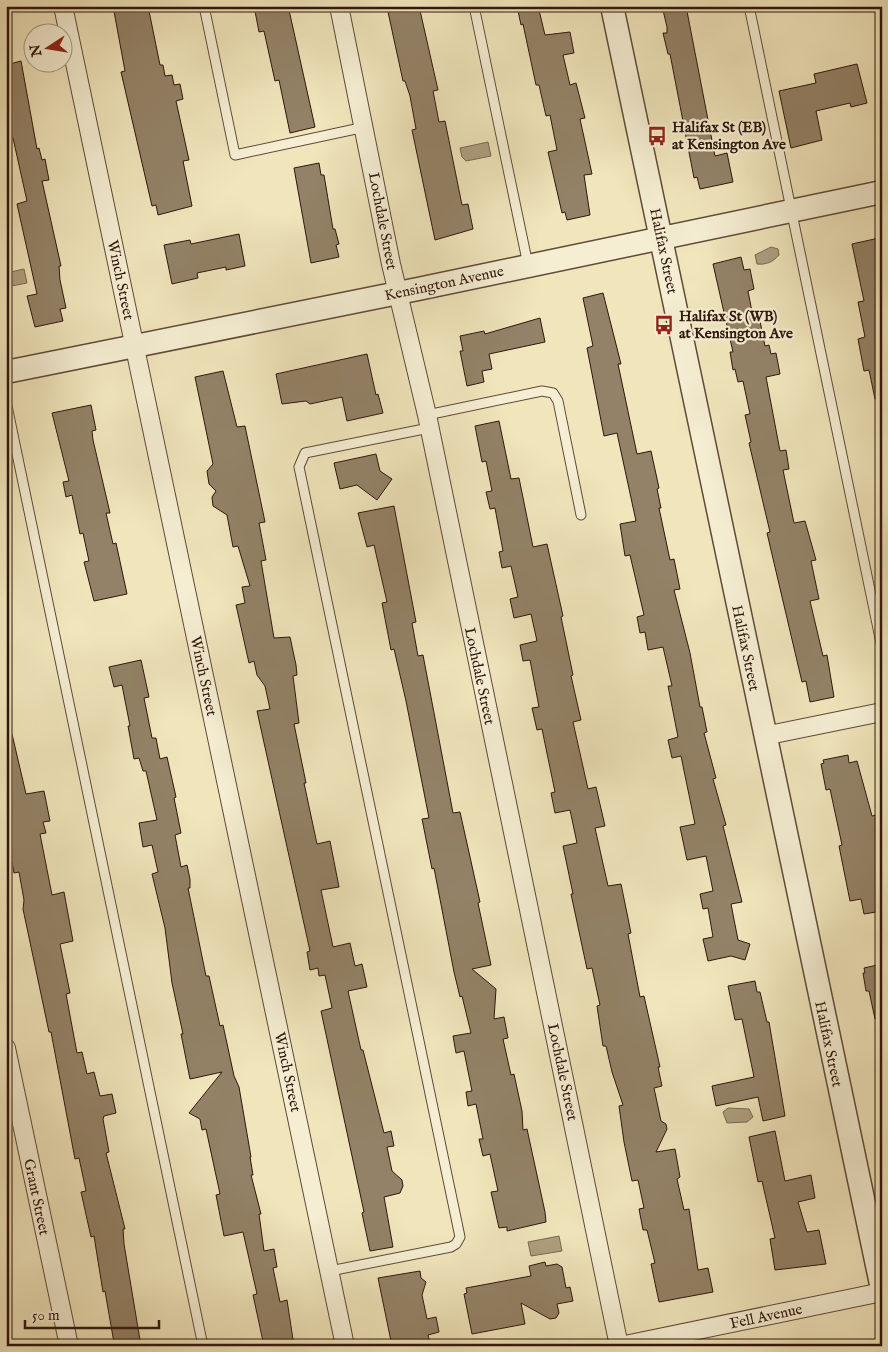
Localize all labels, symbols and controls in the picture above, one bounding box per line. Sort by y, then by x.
north arrow [22,22,72,72]
text: N [26,43,47,59]
place label: Halifax St (EB) at Kensington Ave [672,118,786,154]
bus stop icon: Halifax St (EB) at Kensington Ave [646,125,668,147]
street label: Lochdale Street [364,171,401,272]
street label: Halifax Street [645,206,682,296]
street label: Winch Street [103,238,138,322]
street label: Kensington Avenue [383,262,506,305]
place label: Halifax St (WB) at Kensington Ave [679,307,793,343]
bus stop icon: Halifax St (WB) at Kensington Ave [653,314,675,336]
street label: Halifax Street [727,603,764,693]
street label: Lochdale Street [460,626,499,727]
street label: Winch Street [186,634,221,718]
street label: Halifax Street [810,999,847,1089]
street label: Lochdale Street [543,1022,582,1123]
street label: Winch Street [270,1030,305,1114]
street label: Grant Street [19,1157,54,1237]
scale bar [25,1297,159,1329]
street label: Fell Avenue [728,1300,804,1333]
text: 50 m [32,1306,60,1325]

